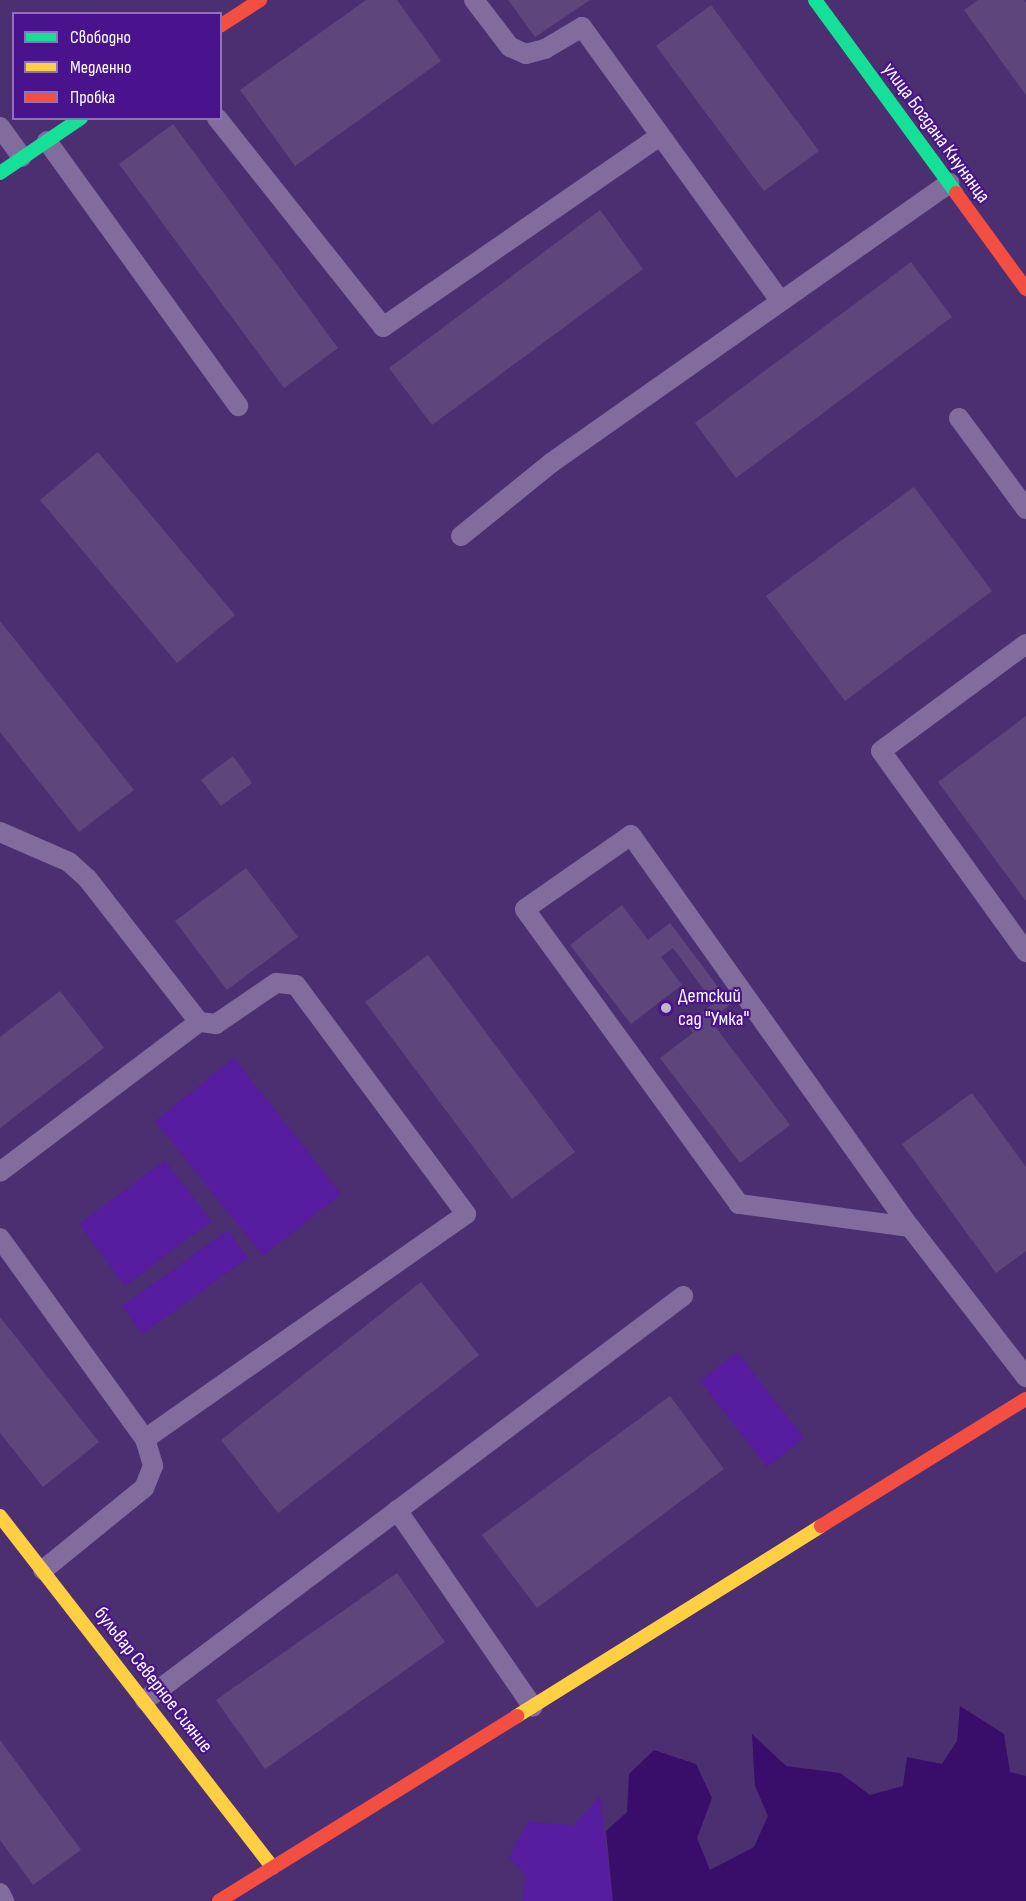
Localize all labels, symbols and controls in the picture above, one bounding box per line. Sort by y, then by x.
legend [12,12,222,120]
text: Свободно [70,27,131,48]
text: Медленно [70,57,132,78]
street label: улица Богдана Кнунянца [877,58,995,208]
text: Пробка [70,87,115,108]
place label: Детский сад "Умка" [678,984,749,1031]
marker: Детский сад "Умка" [659,1001,673,1015]
street label: бульвар Северное Сияние [89,1602,217,1758]

